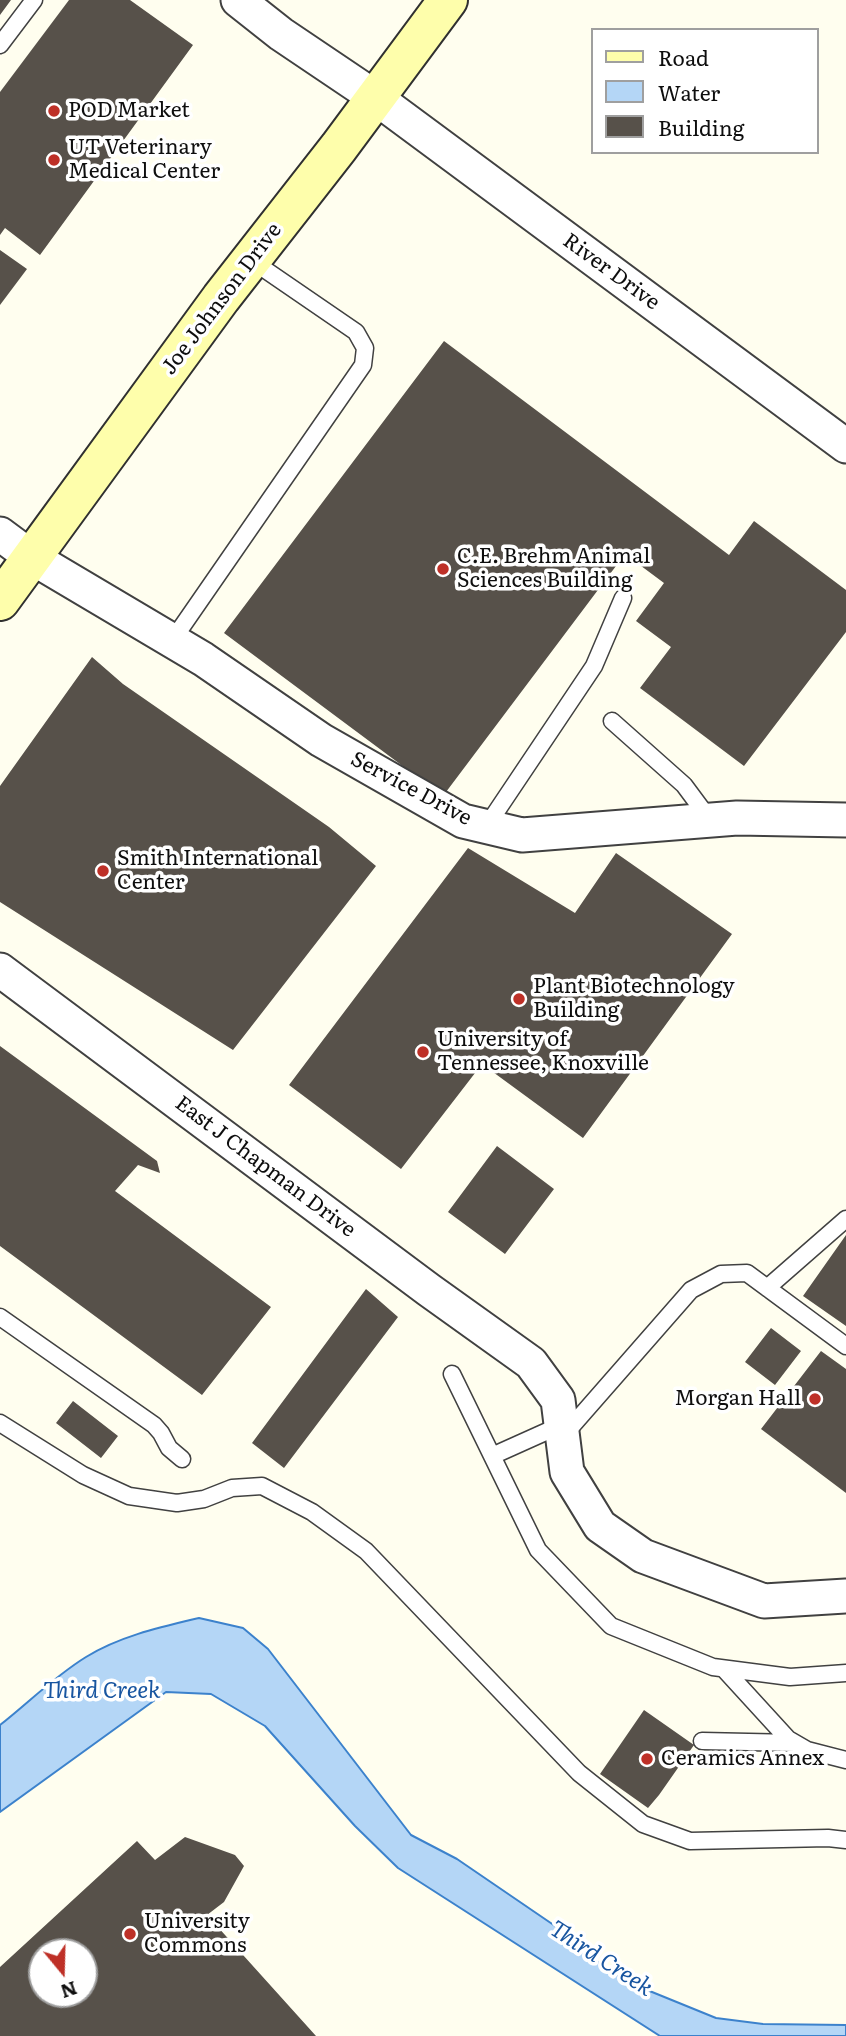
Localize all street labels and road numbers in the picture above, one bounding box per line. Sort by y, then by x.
street label: Joe Johnson Drive [157,218,287,380]
street label: River Drive [558,228,664,316]
street label: Service Drive [346,747,476,831]
street label: East J Chapman Drive [170,1091,360,1243]

